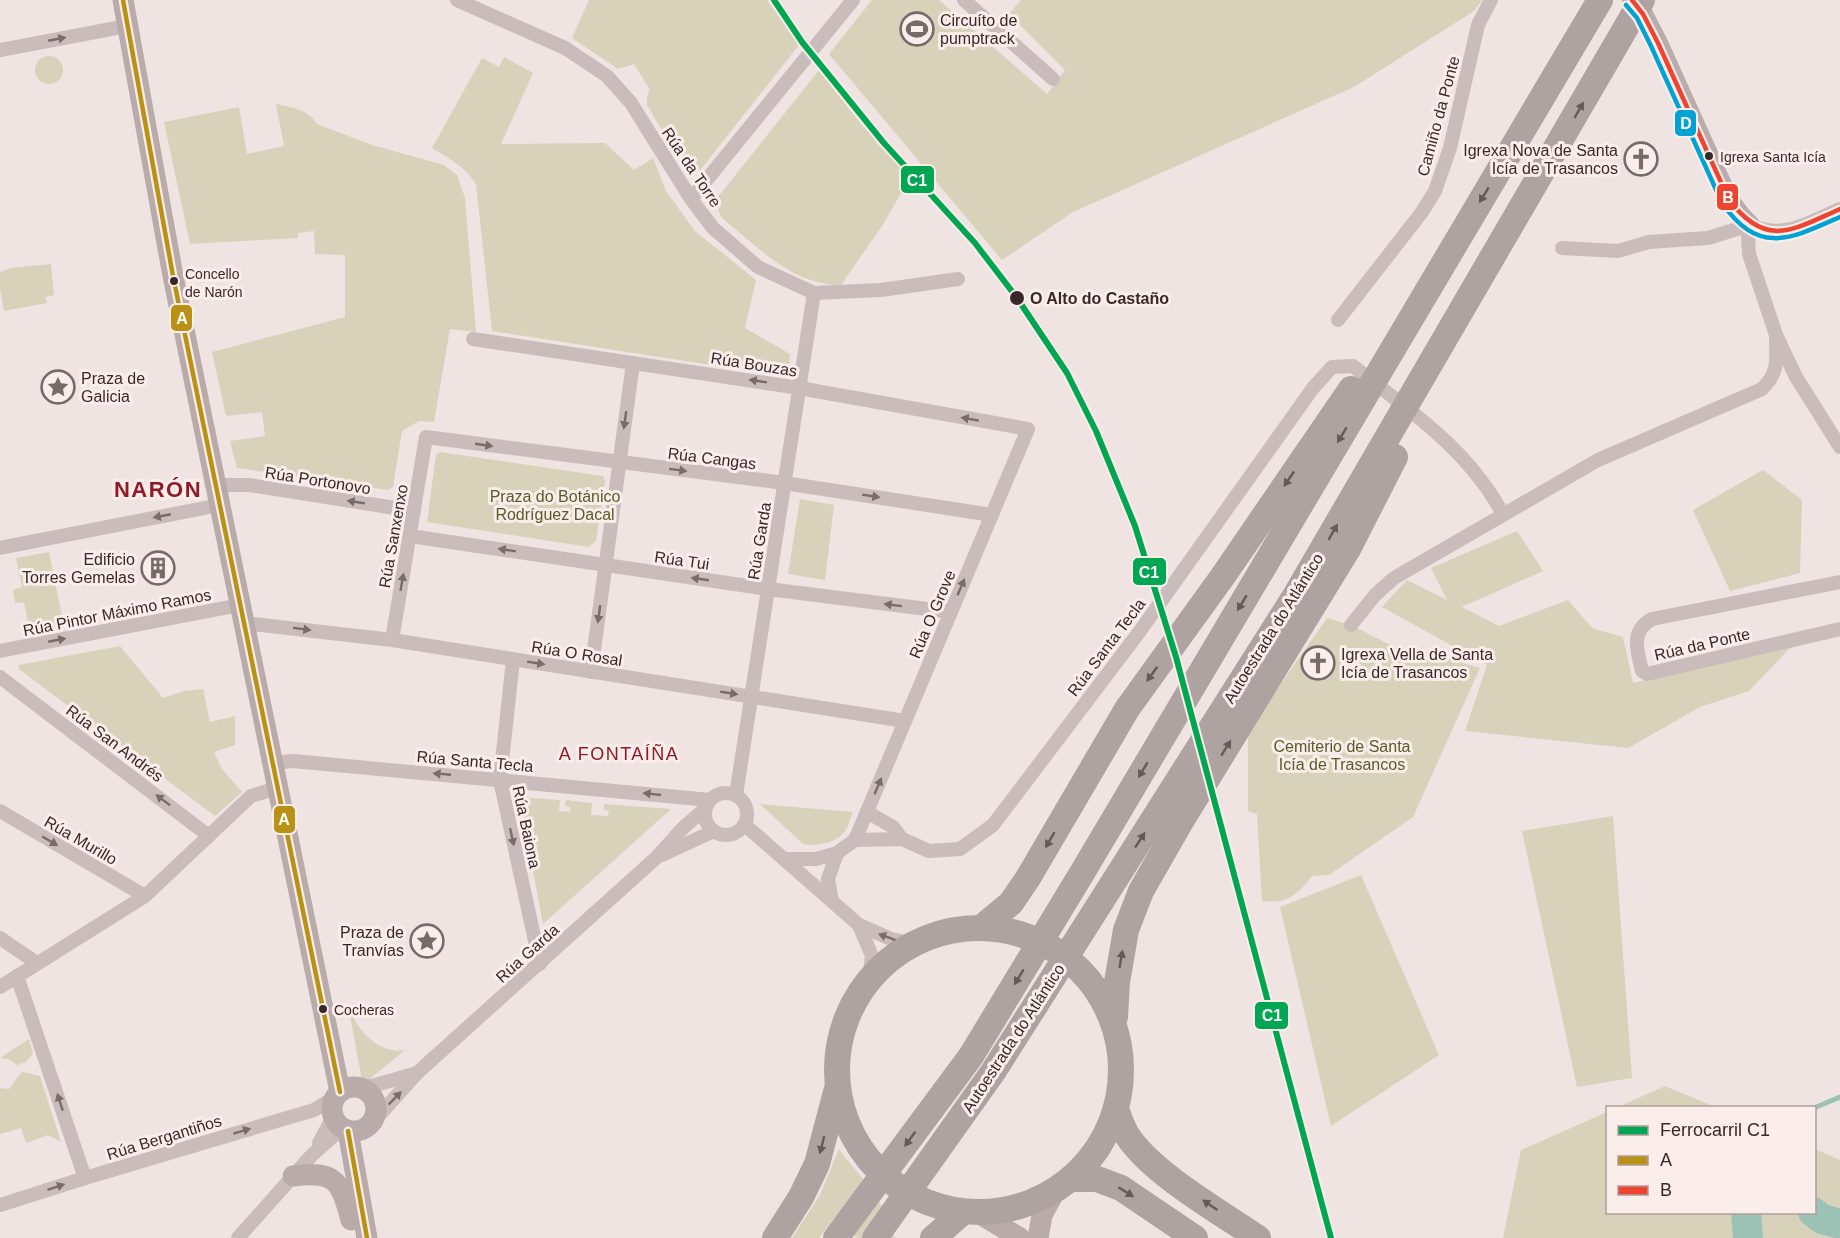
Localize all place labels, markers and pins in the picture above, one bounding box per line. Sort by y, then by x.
sports icon: Circuíto de pumptrack [899,11,935,47]
place label: Circuíto de pumptrack [940,12,1017,47]
church icon: Igrexa Nova de Santa Icía de Trasancos [1623,141,1659,177]
place label: Igrexa Nova de Santa Icía de Trasancos [1463,142,1618,177]
place label: Igrexa Santa Icía [1720,149,1826,165]
marker: Igrexa Santa Icía [1703,150,1715,162]
place label: Concello de Narón [185,266,243,300]
marker: Concello de Narón [168,275,180,287]
marker: O Alto do Castaño [1008,289,1026,307]
place label: O Alto do Castaño [1030,290,1169,307]
place icon: Praza de Galicia [40,369,76,405]
place label: Praza de Galicia [81,370,145,405]
building icon: Edificio Torres Gemelas [140,550,176,586]
place label: Edificio Torres Gemelas [22,551,135,586]
church icon: Igrexa Vella de Santa Icía de Trasancos [1300,645,1336,681]
place label: Igrexa Vella de Santa Icía de Trasancos [1341,646,1493,681]
place icon: Praza de Tranvías [409,923,445,959]
place label: Praza de Tranvías [340,924,404,959]
place label: Cocheras [334,1002,394,1018]
marker: Cocheras [317,1003,329,1015]

